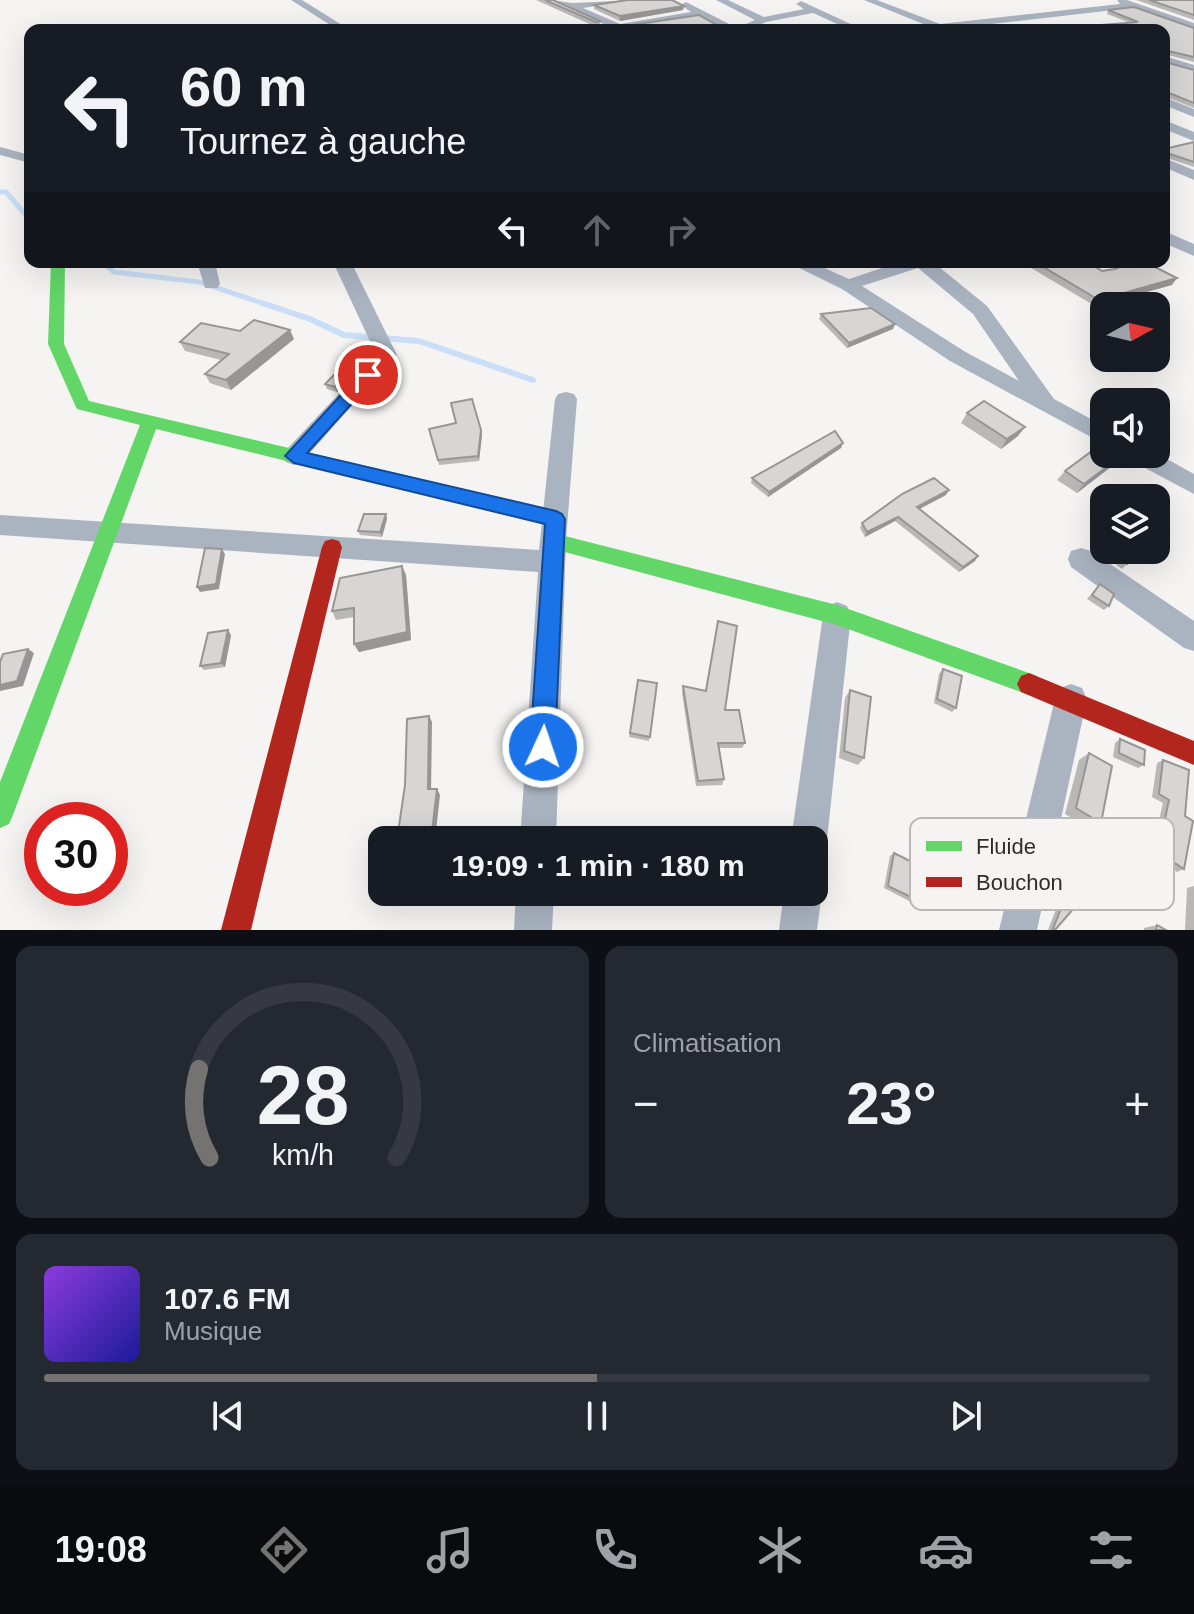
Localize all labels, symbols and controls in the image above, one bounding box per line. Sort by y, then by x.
text: 60 m [180,55,308,118]
icon: left [48,56,152,160]
text: Tournez à gauche [180,121,466,162]
icon: left [491,208,535,252]
icon: ahead [575,208,619,252]
icon: right [659,208,703,252]
north arrow [1090,292,1170,372]
map controls [1090,292,1170,564]
pin [334,341,402,409]
icon: arrive [346,353,390,397]
button: sound [1090,388,1170,468]
button: layers [1090,484,1170,564]
position arrow [501,705,585,789]
speed limit sign: 30 [24,802,128,906]
legend [910,818,1174,910]
text: Fluide [976,834,1036,859]
text: 19:09 · 1 min · 180 m [451,849,745,882]
text: Bouchon [976,870,1063,895]
text: Climatisation [633,1028,782,1058]
text: 28 [256,1049,349,1142]
text: 23° [846,1070,937,1137]
text: − [633,1079,659,1128]
text: + [1124,1079,1150,1128]
text: km/h [272,1139,333,1171]
text: 107.6 FM [164,1282,291,1315]
text: Musique [164,1316,262,1346]
icon: previous [206,1394,250,1438]
icon: pause [575,1394,619,1438]
icon: next [944,1394,988,1438]
icon: directions [256,1522,312,1578]
icon: music [422,1522,478,1578]
icon: phone [587,1522,643,1578]
icon: climate [752,1522,808,1578]
icon: car [918,1522,974,1578]
icon: filters [1083,1522,1139,1578]
text: 19:08 [55,1529,147,1570]

